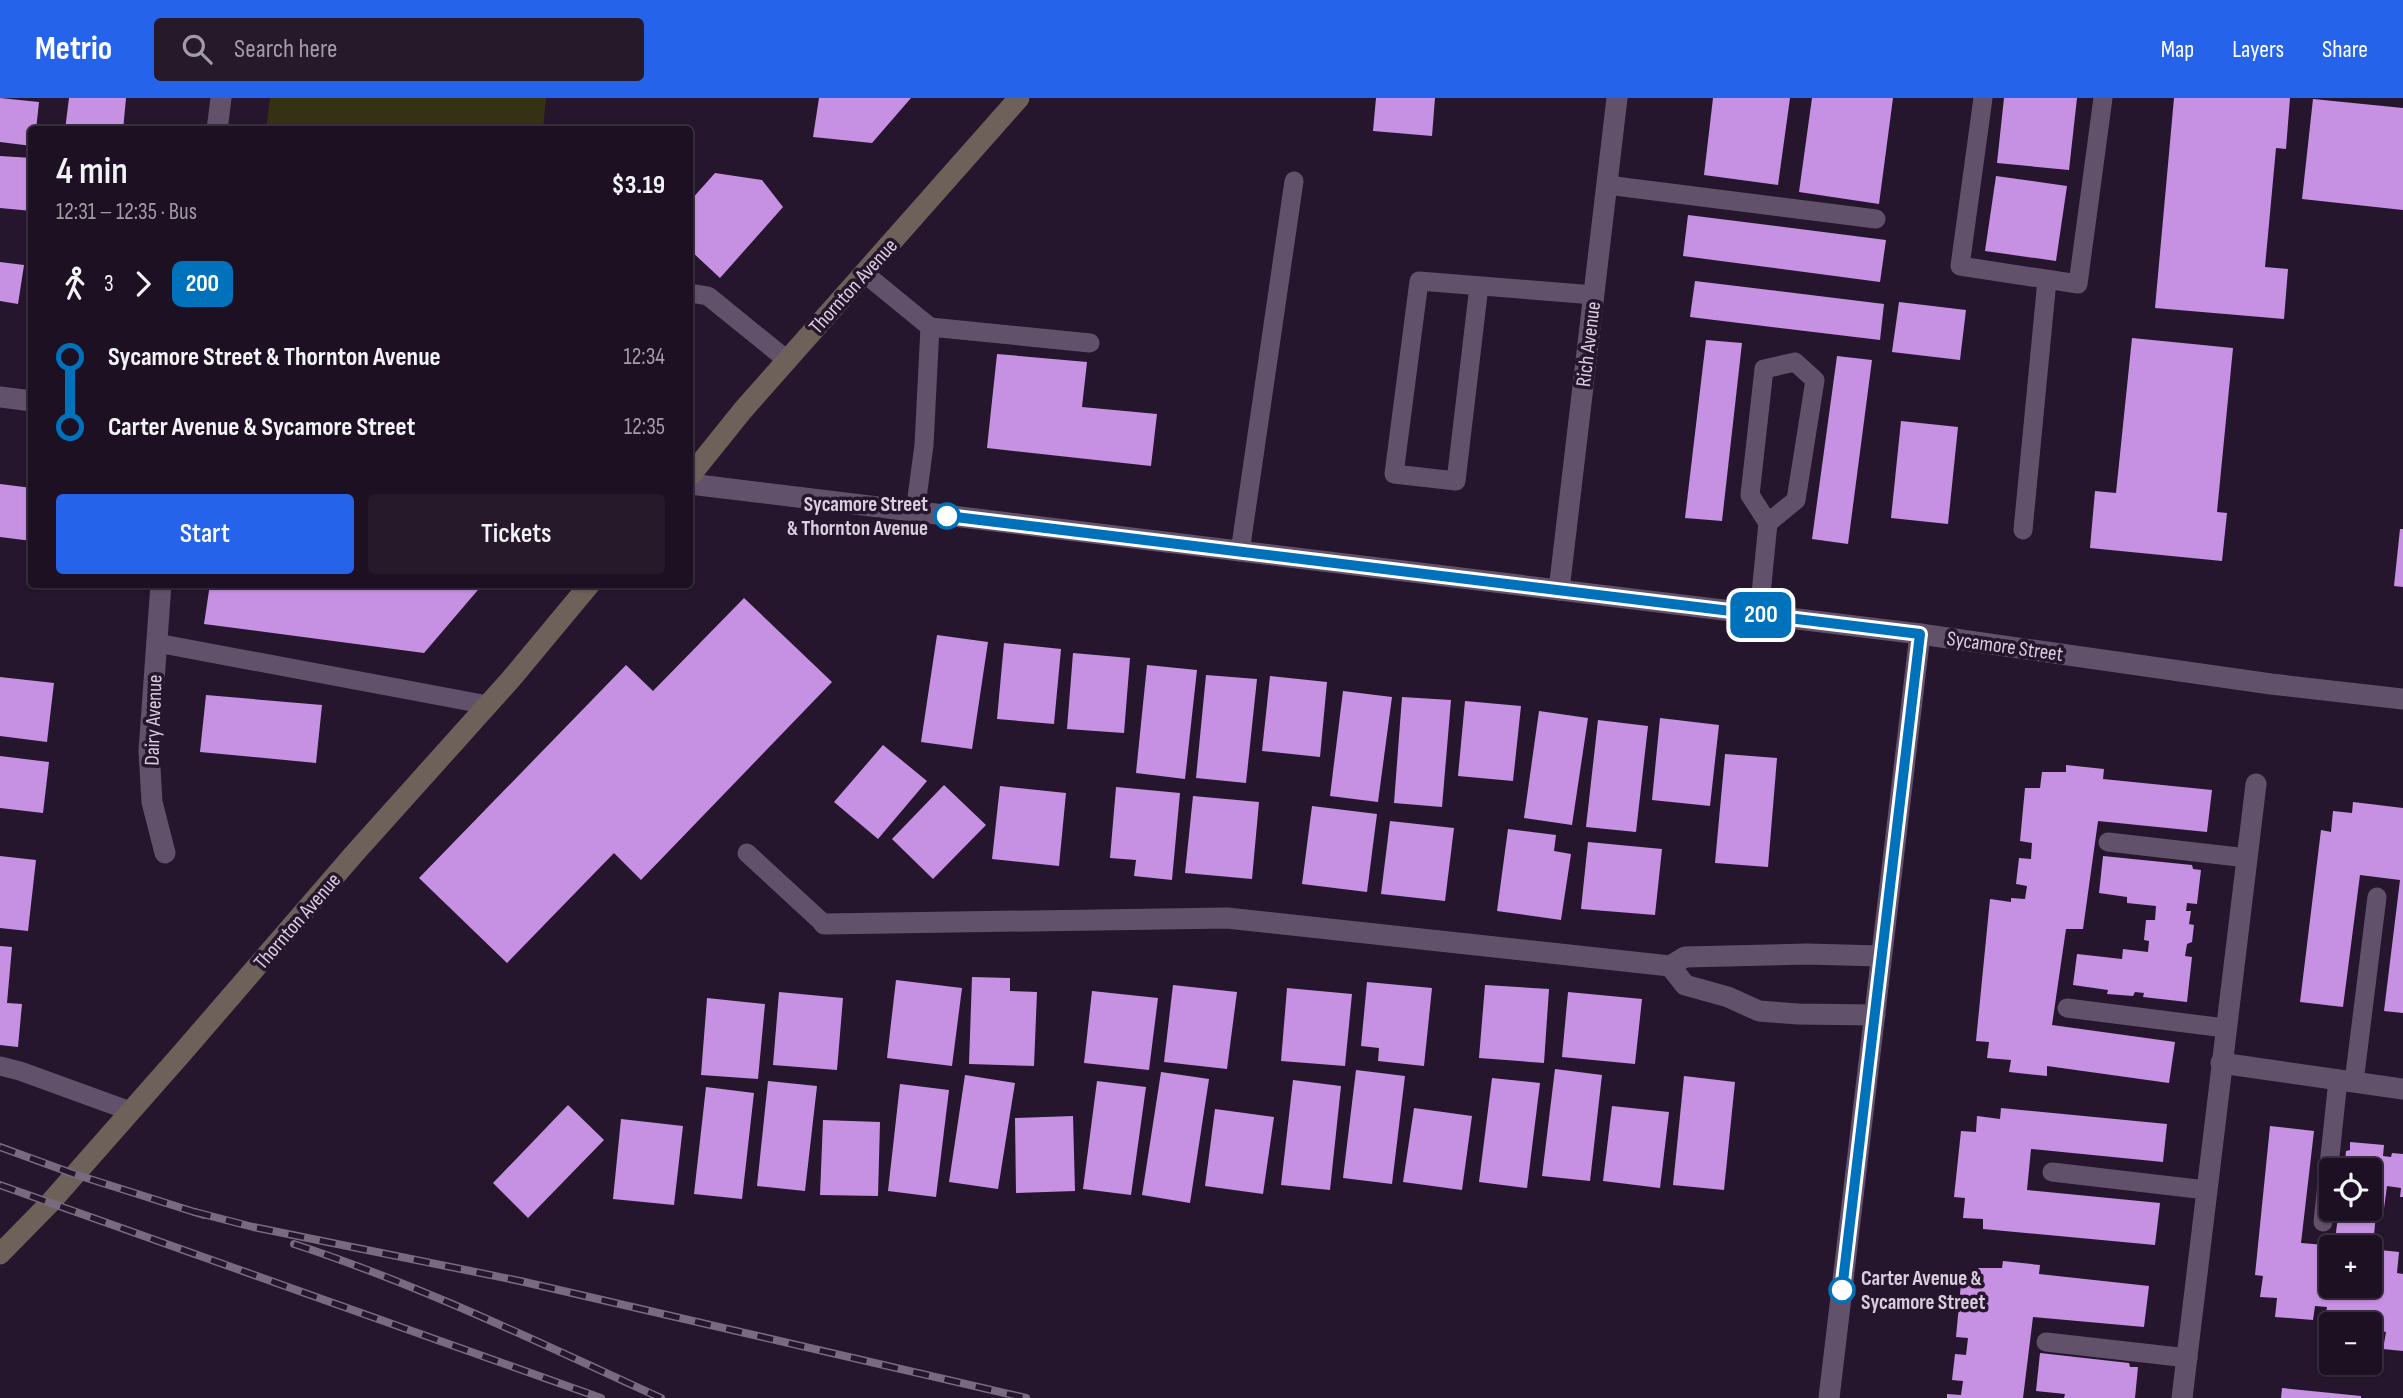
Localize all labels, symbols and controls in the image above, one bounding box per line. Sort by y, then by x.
search box [154,18,644,81]
text: Metrio [35,29,112,69]
icon: search [178,30,216,68]
text: Search here [234,34,337,65]
text: Map [2161,35,2194,64]
text: Layers [2232,35,2284,64]
text: Share [2322,35,2368,64]
text: 4 min [56,149,128,194]
text: $3.19 [611,170,665,201]
text: 12:31 – 12:35 · Bus [56,198,197,226]
street label: Thornton Avenue [804,233,903,339]
icon: walk [56,265,94,303]
icon: forward [124,265,162,303]
text: 200 [186,269,219,298]
text: 3 [104,270,114,298]
street label: Rich Avenue [1571,300,1606,388]
text: Sycamore Street & Thornton Avenue [108,342,441,373]
text: 12:34 [624,343,665,371]
text: Carter Avenue & Sycamore Street [108,412,415,443]
text: 12:35 [624,413,665,441]
place label: Sycamore Street & Thornton Avenue [787,492,928,541]
button: Start [56,494,354,574]
button: Tickets [368,494,665,574]
marker: Sycamore Street & Thornton Avenue [934,503,960,529]
line badge: 200 [1721,592,1801,638]
text: 200 [1744,600,1778,629]
street label: Sycamore Street [1945,626,2065,667]
street label: Dairy Avenue [139,674,168,766]
street label: Thornton Avenue [249,868,346,975]
map controls [2319,1158,2382,1375]
button: locate [2319,1158,2382,1221]
button: + [2319,1235,2382,1298]
place label: Carter Avenue & Sycamore Street [1861,1266,1985,1315]
marker: Carter Avenue & Sycamore Street [1829,1277,1855,1303]
button: − [2319,1312,2382,1375]

